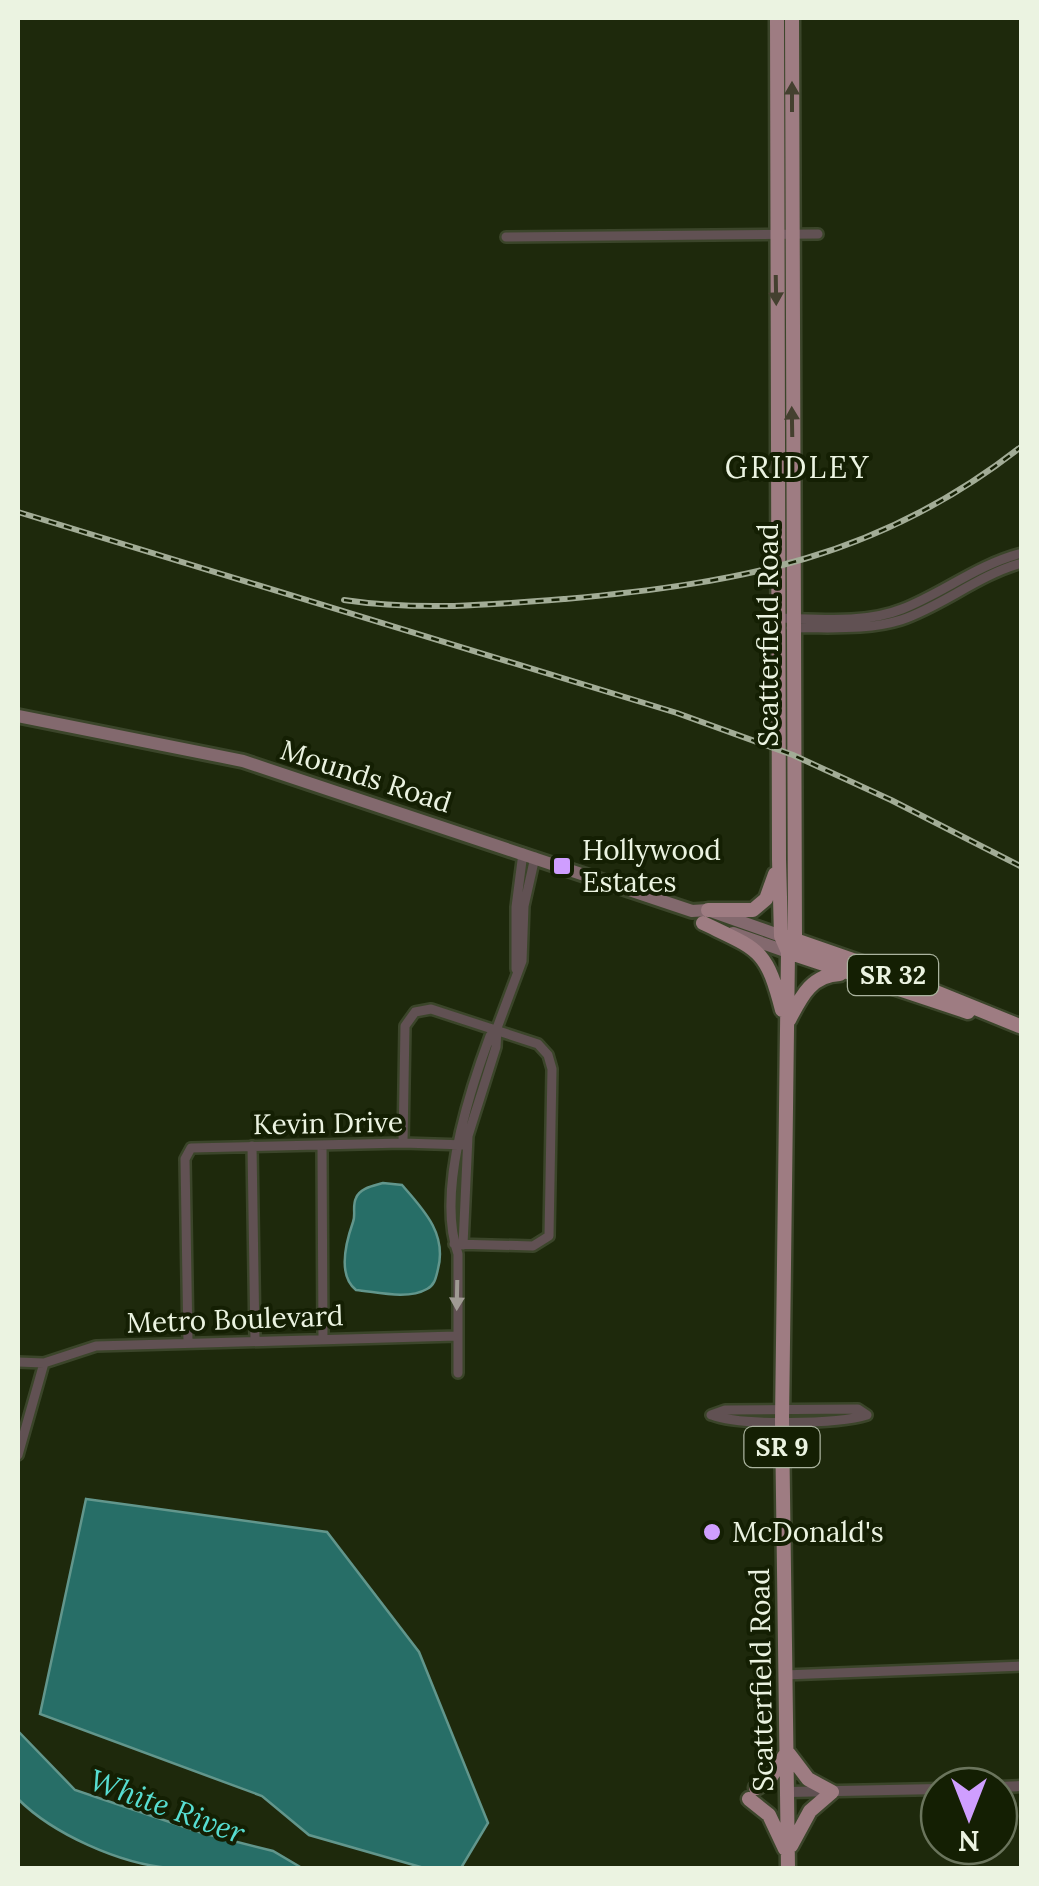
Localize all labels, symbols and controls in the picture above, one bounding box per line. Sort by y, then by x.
one-way arrow [784,81,800,113]
one-way arrow [768,274,784,306]
one-way arrow [784,406,800,438]
district label: GRIDLEY [725,448,871,486]
street label: Scatterfield Road [750,523,786,747]
street label: Mounds Road [276,731,456,821]
place label: Hollywood Estates [582,832,721,900]
marker: Hollywood Estates [551,855,573,877]
road number: SR 32 [848,955,938,995]
street label: Kevin Drive [253,1104,403,1142]
one-way arrow [449,1280,465,1312]
street label: Metro Boulevard [126,1297,344,1341]
road number: SR 9 [744,1427,820,1467]
place label: McDonald's [732,1514,884,1550]
marker: McDonald's [701,1521,723,1543]
street label: Scatterfield Road [741,1568,781,1792]
water label: White River [84,1760,251,1852]
north arrow [919,1766,1019,1866]
text: N [958,1823,980,1859]

